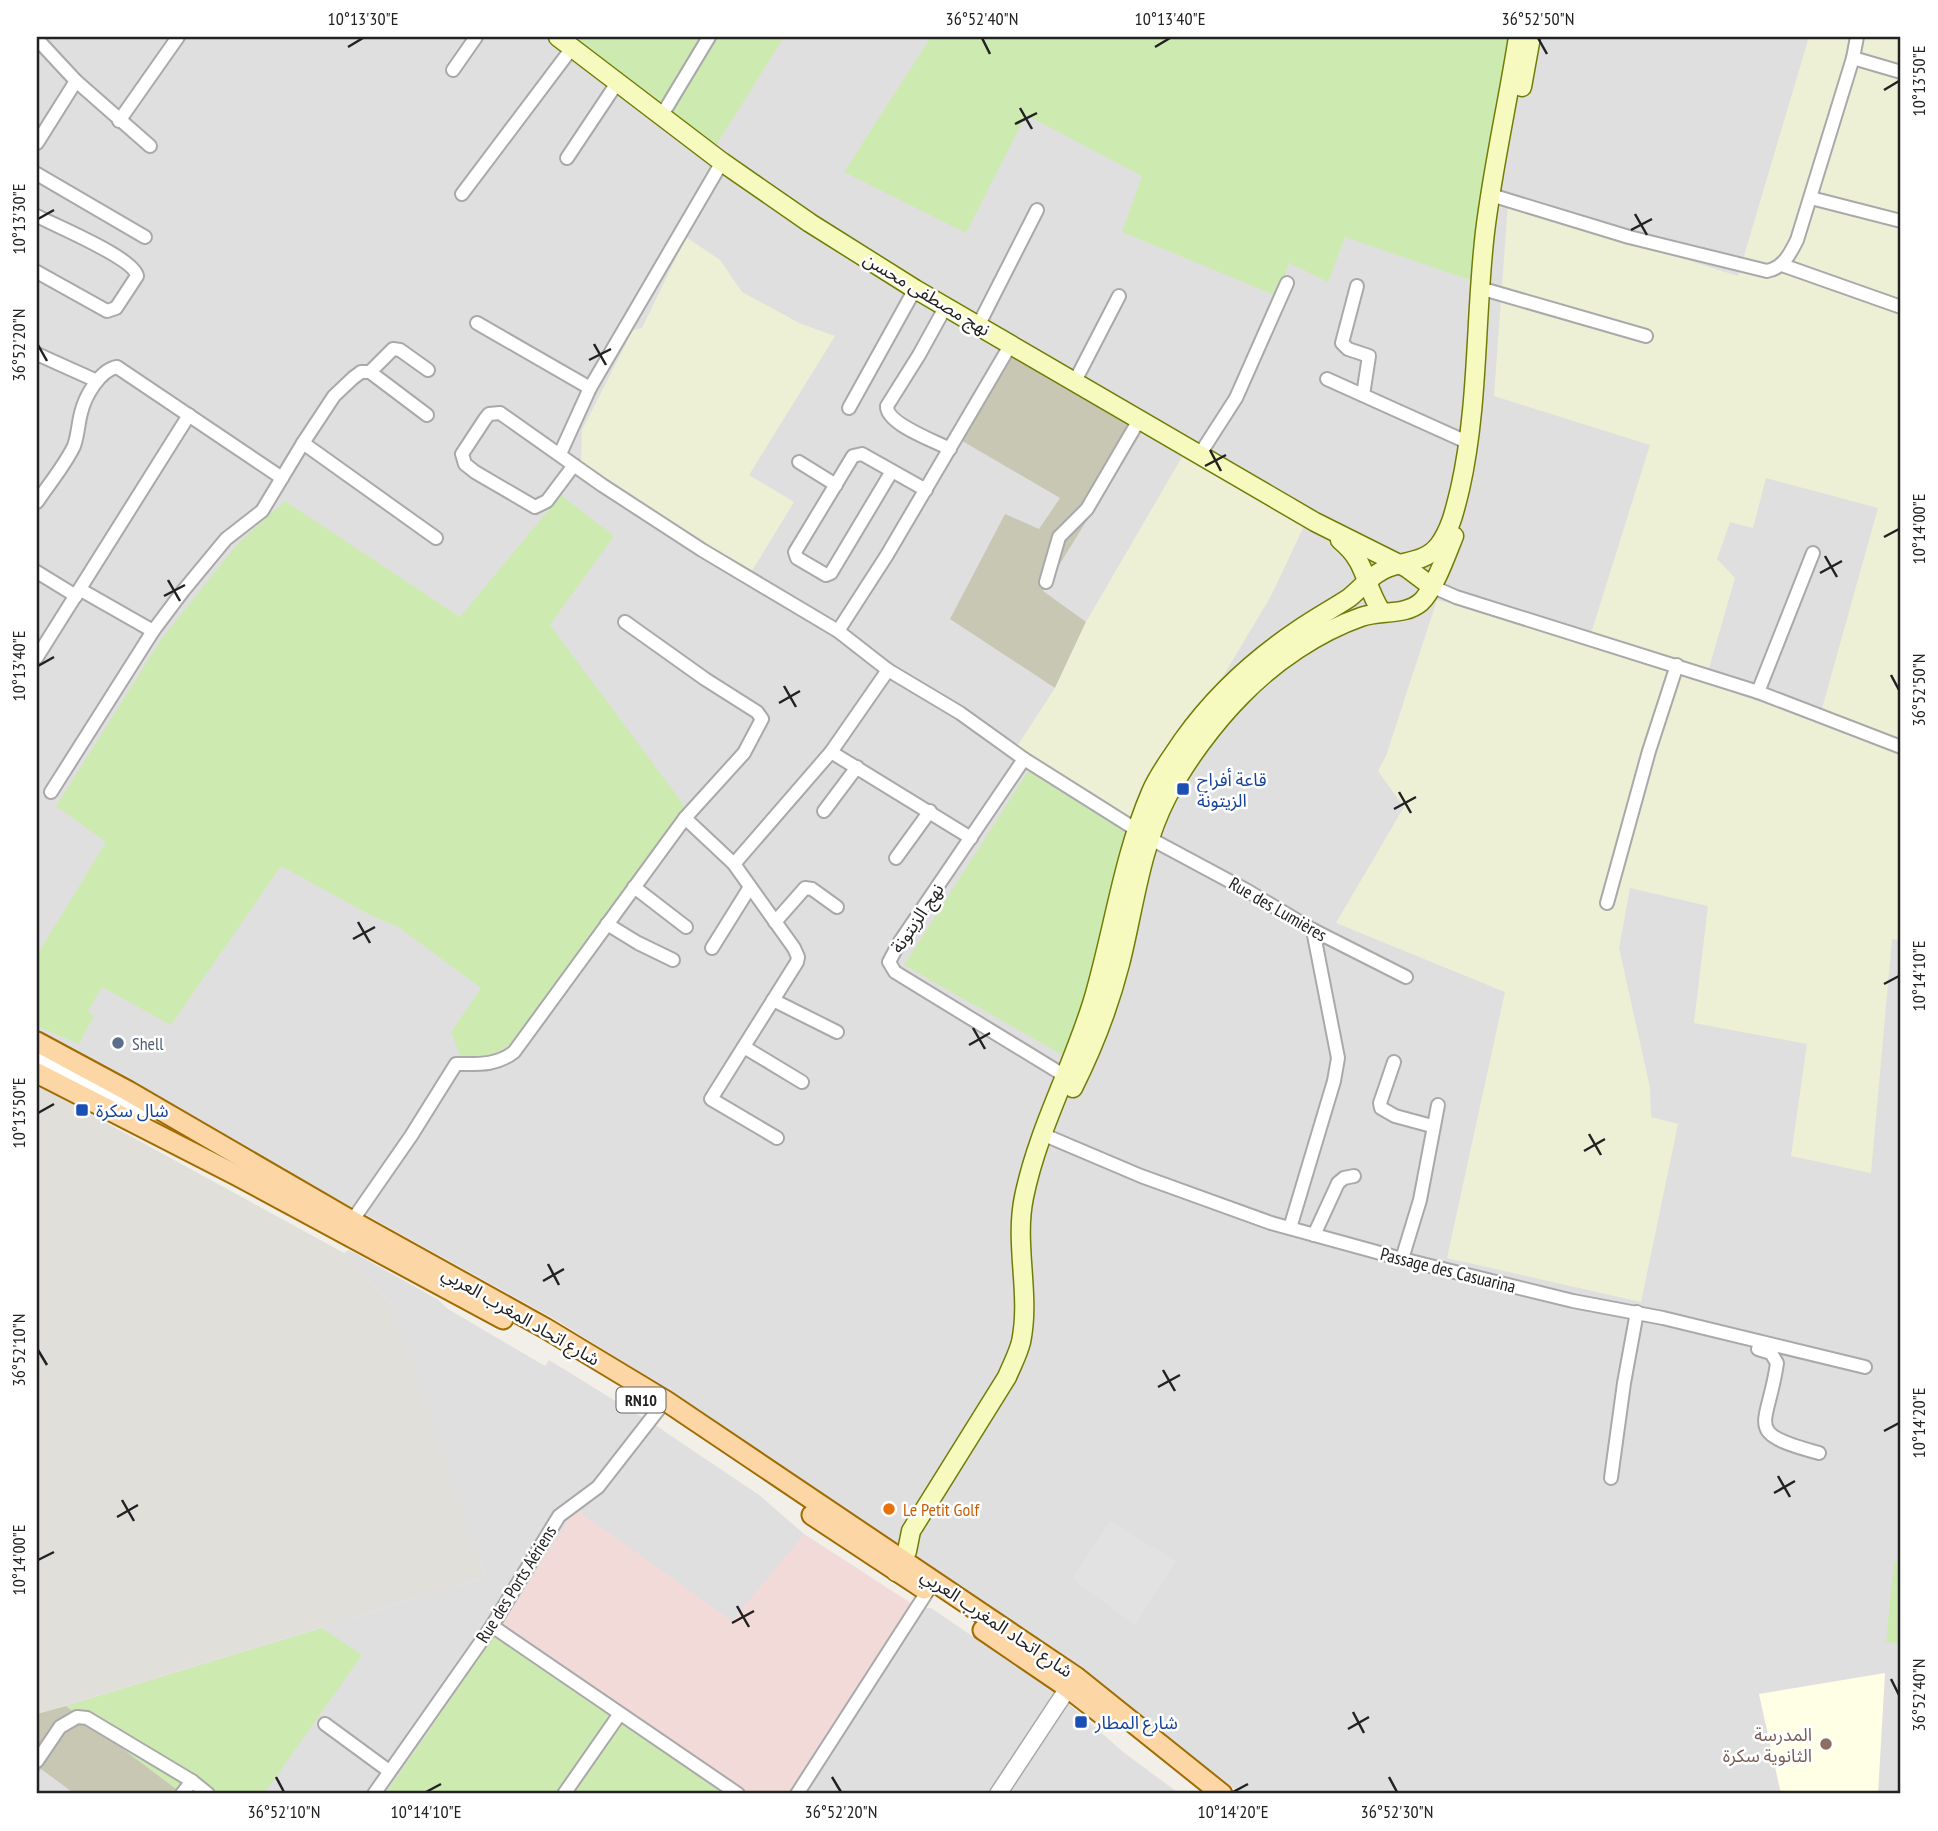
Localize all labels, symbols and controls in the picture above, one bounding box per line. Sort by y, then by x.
text: 10°13'30"E [328,7,398,30]
text: 36°52'40"N [946,7,1018,30]
text: 10°13'40"E [1135,7,1205,30]
text: 36°52'50"N [1502,7,1574,30]
text: 10°13'50"E [1907,46,1930,116]
text: 10°13'30"E [7,184,30,254]
street label: نهج مصطفى محسن [858,247,995,343]
text: 36°52'20"N [7,309,30,381]
text: 10°14'00"E [1907,494,1930,564]
text: 10°13'40"E [7,631,30,701]
text: 36°52'50"N [1907,654,1930,726]
place label: قاعة أفراح الزيتونة [1197,768,1267,812]
marker: قاعة أفراح الزيتونة [1175,781,1191,797]
street label: Rue des Lumières [1225,872,1331,946]
street label: نهج الزيتونة [885,879,950,958]
text: 10°14'10"E [1907,941,1930,1011]
place label: Shell [132,1032,164,1055]
marker: Shell [110,1035,126,1051]
text: 10°13'50"E [7,1078,30,1148]
place label: شال سكرة [96,1099,169,1122]
marker: شال سكرة [74,1102,90,1118]
street label: Passage des Casuarina [1378,1242,1518,1298]
street label: شارع اتحاد المغرب العربي [437,1261,604,1373]
text: 36°52'10"N [7,1314,30,1386]
road number: RN10 [616,1388,666,1412]
text: 10°14'20"E [1907,1388,1930,1458]
place label: Le Petit Golf [903,1498,980,1521]
marker: Le Petit Golf [881,1501,897,1517]
street label: Rue des Ports Aériens [471,1521,561,1647]
text: 10°14'00"E [7,1525,30,1595]
street label: شارع اتحاد المغرب العربي [915,1564,1077,1685]
text: 36°52'40"N [1907,1659,1930,1731]
place label: شارع المطار [1094,1711,1178,1737]
marker: شارع المطار [1073,1714,1089,1730]
place label: المدرسة الثانوية سكرة [1723,1723,1812,1767]
marker: المدرسة الثانوية سكرة [1818,1736,1834,1752]
text: 36°52'10"N [248,1800,320,1823]
text: 10°14'10"E [391,1800,461,1823]
text: 36°52'20"N [805,1800,877,1823]
text: 10°14'20"E [1198,1800,1268,1823]
text: 36°52'30"N [1361,1800,1433,1823]

